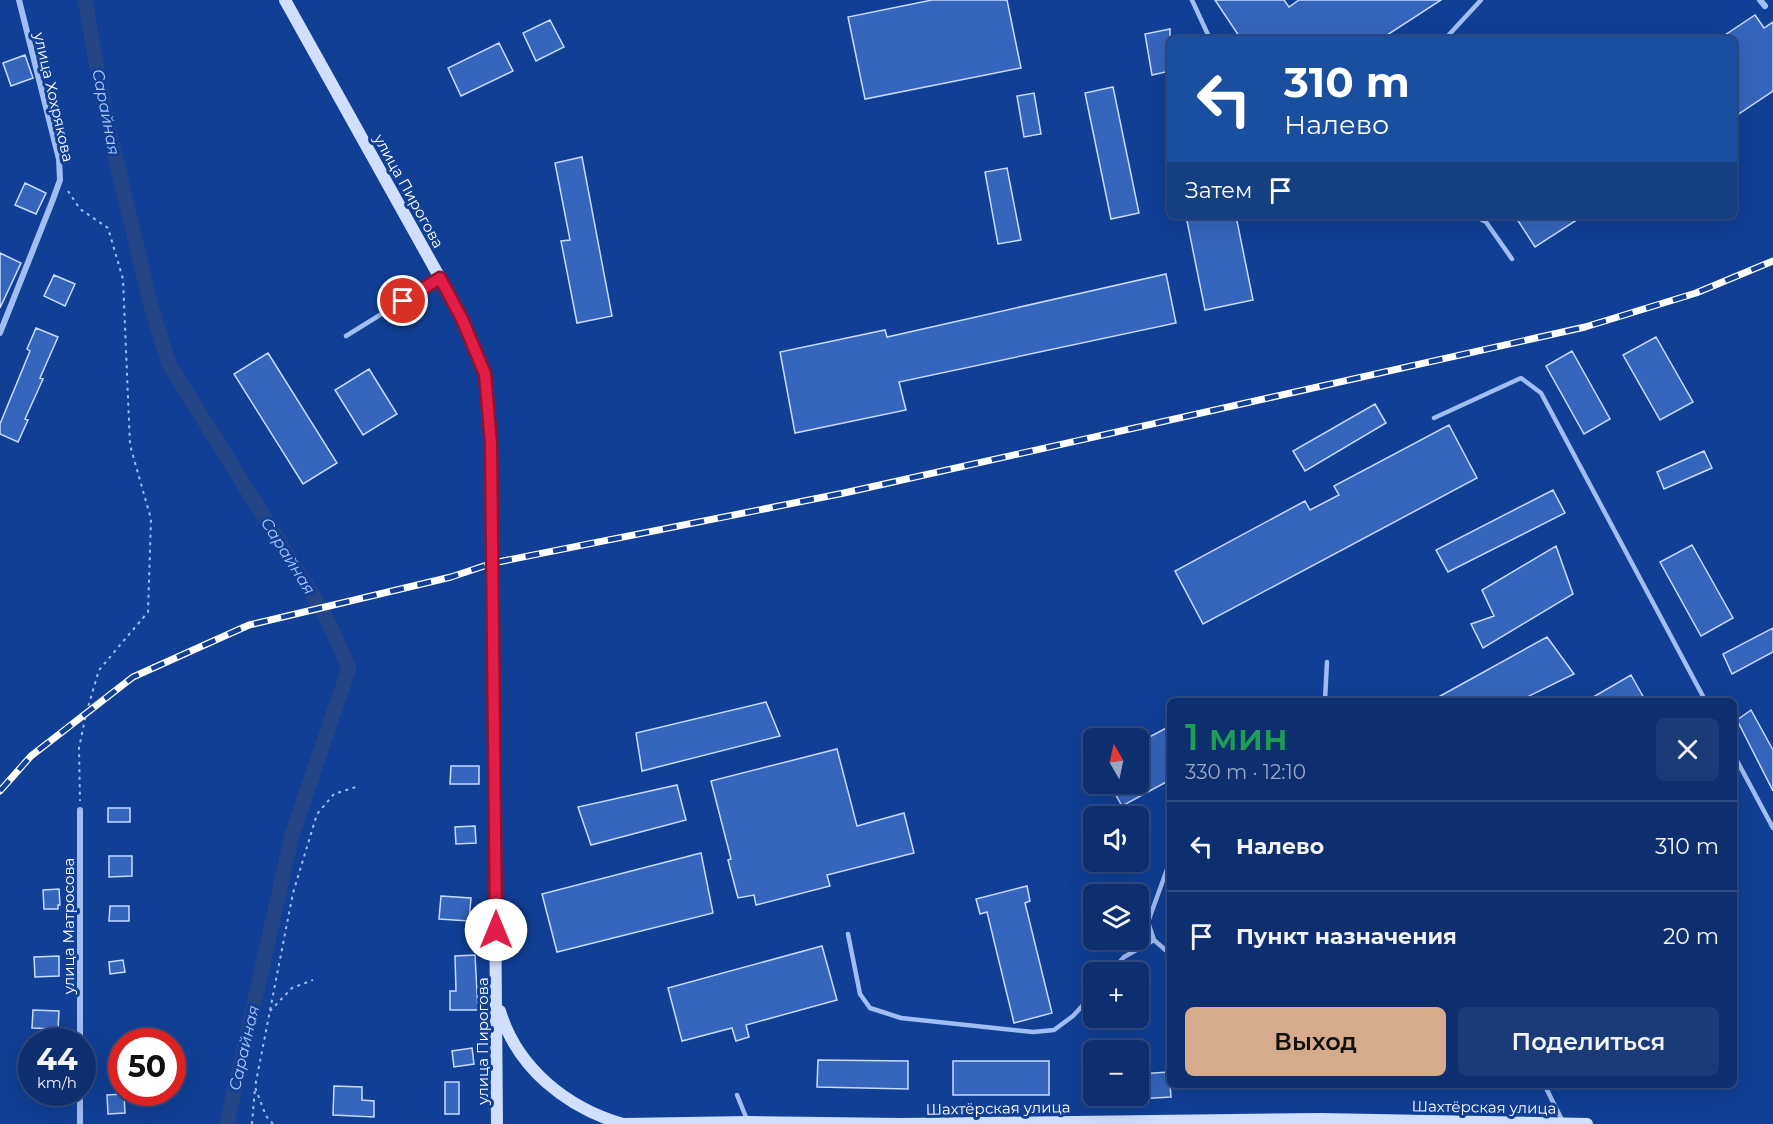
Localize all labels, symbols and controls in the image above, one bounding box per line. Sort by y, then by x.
street label: улица Хохрякова [30,29,78,164]
text: 310 m [1284,56,1410,108]
icon: left [1185,60,1263,138]
water label: Сарайная [88,67,124,157]
text: Налево [1284,108,1389,141]
street label: улица Пирогова [369,130,448,251]
icon: arrive [1264,174,1297,207]
text: Затем [1185,177,1252,204]
pin [377,275,428,326]
icon: arrive [386,284,419,317]
water label: Сарайная [257,514,319,598]
text: 1 мин [1185,715,1288,759]
button: close [1656,718,1719,781]
north arrow [1083,728,1149,794]
map controls [1083,728,1149,1106]
text: 330 m · 12:10 [1185,760,1306,784]
button: sound [1083,806,1149,872]
icon: left [1185,830,1218,863]
text: Налево [1236,833,1324,860]
text: 310 m [1655,833,1719,860]
street label: улица Матросова [59,858,78,995]
button: layers [1083,884,1149,950]
position arrow [464,898,528,962]
icon: arrive [1185,920,1218,953]
text: Пункт назначения [1236,923,1457,950]
text: 20 m [1663,923,1719,950]
button: + [1083,962,1149,1028]
street label: улица Пирогова [473,977,492,1106]
water label: Сарайная [225,1003,263,1093]
button: Выход [1185,1007,1446,1076]
button: Поделиться [1458,1007,1719,1076]
speed limit sign: 50 [108,1028,186,1106]
button: − [1083,1040,1149,1106]
text: 44 [36,1041,78,1078]
text: km/h [37,1073,77,1092]
street label: Шахтёрская улица [1411,1096,1557,1118]
street label: Шахтёрская улица [925,1097,1071,1119]

